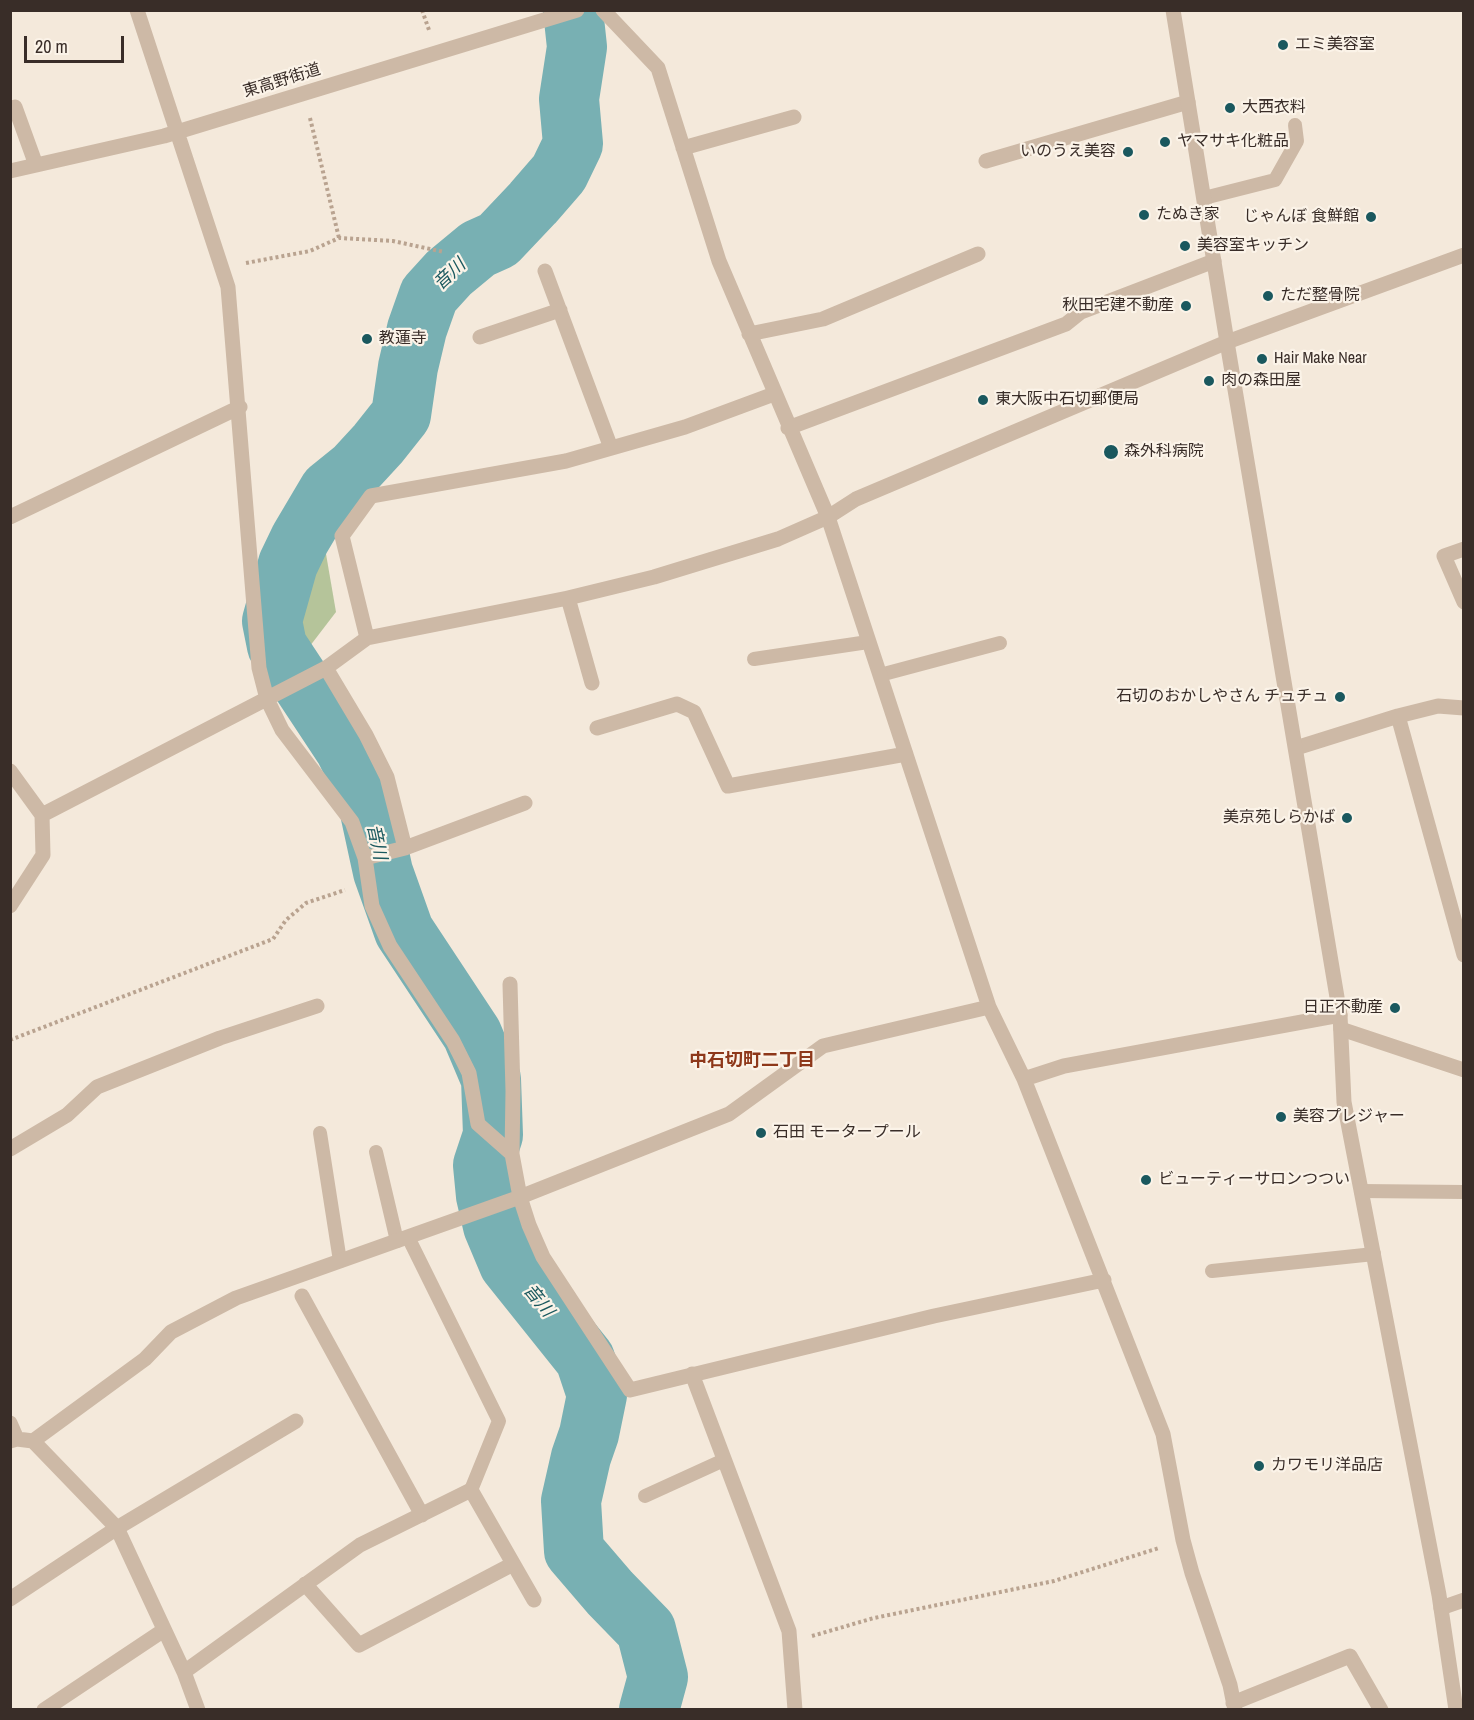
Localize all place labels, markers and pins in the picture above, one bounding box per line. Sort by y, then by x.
place label: エミ美容室 [1295,35,1375,55]
marker: エミ美容室 [1276,38,1290,52]
place label: 大西衣料 [1242,98,1306,118]
marker: 大西衣料 [1223,101,1237,115]
place label: ヤマサキ化粧品 [1177,132,1289,152]
marker: ヤマサキ化粧品 [1158,135,1172,149]
place label: いのうえ美容 [1020,142,1116,162]
marker: いのうえ美容 [1121,145,1135,159]
place label: たぬき家 [1156,205,1220,225]
place label: じゃんぼ 食鮮館 [1243,207,1359,227]
marker: たぬき家 [1137,208,1151,222]
marker: じゃんぼ 食鮮館 [1364,210,1378,224]
place label: 美容室キッチン [1197,236,1309,256]
marker: 美容室キッチン [1178,239,1192,253]
place label: ただ整骨院 [1280,286,1360,306]
marker: ただ整骨院 [1261,289,1275,303]
place label: 秋田宅建不動産 [1062,296,1174,316]
marker: 秋田宅建不動産 [1179,299,1193,313]
place label: 教蓮寺 [379,329,427,349]
marker: 教蓮寺 [360,332,374,346]
place label: Hair Make Near [1274,349,1367,369]
marker: Hair Make Near [1255,352,1269,366]
place label: 肉の森田屋 [1221,371,1301,391]
marker: 肉の森田屋 [1202,374,1216,388]
place label: 東大阪中石切郵便局 [995,390,1139,410]
marker: 東大阪中石切郵便局 [976,393,990,407]
place label: 森外科病院 [1124,442,1204,462]
marker: 森外科病院 [1102,443,1120,461]
place label: 石切のおかしやさん チュチュ [1116,687,1328,707]
marker: 石切のおかしやさん チュチュ [1333,690,1347,704]
place label: 美京苑しらかば [1223,808,1335,828]
marker: 美京苑しらかば [1340,811,1354,825]
place label: 日正不動産 [1303,998,1383,1018]
marker: 日正不動産 [1388,1001,1402,1015]
place label: 美容プレジャー [1293,1107,1405,1127]
marker: 美容プレジャー [1274,1110,1288,1124]
place label: 石田 モータープール [773,1123,921,1143]
marker: 石田 モータープール [754,1126,768,1140]
place label: ビューティーサロンつつい [1158,1170,1350,1190]
marker: ビューティーサロンつつい [1139,1173,1153,1187]
place label: カワモリ洋品店 [1271,1456,1383,1476]
marker: カワモリ洋品店 [1252,1459,1266,1473]

